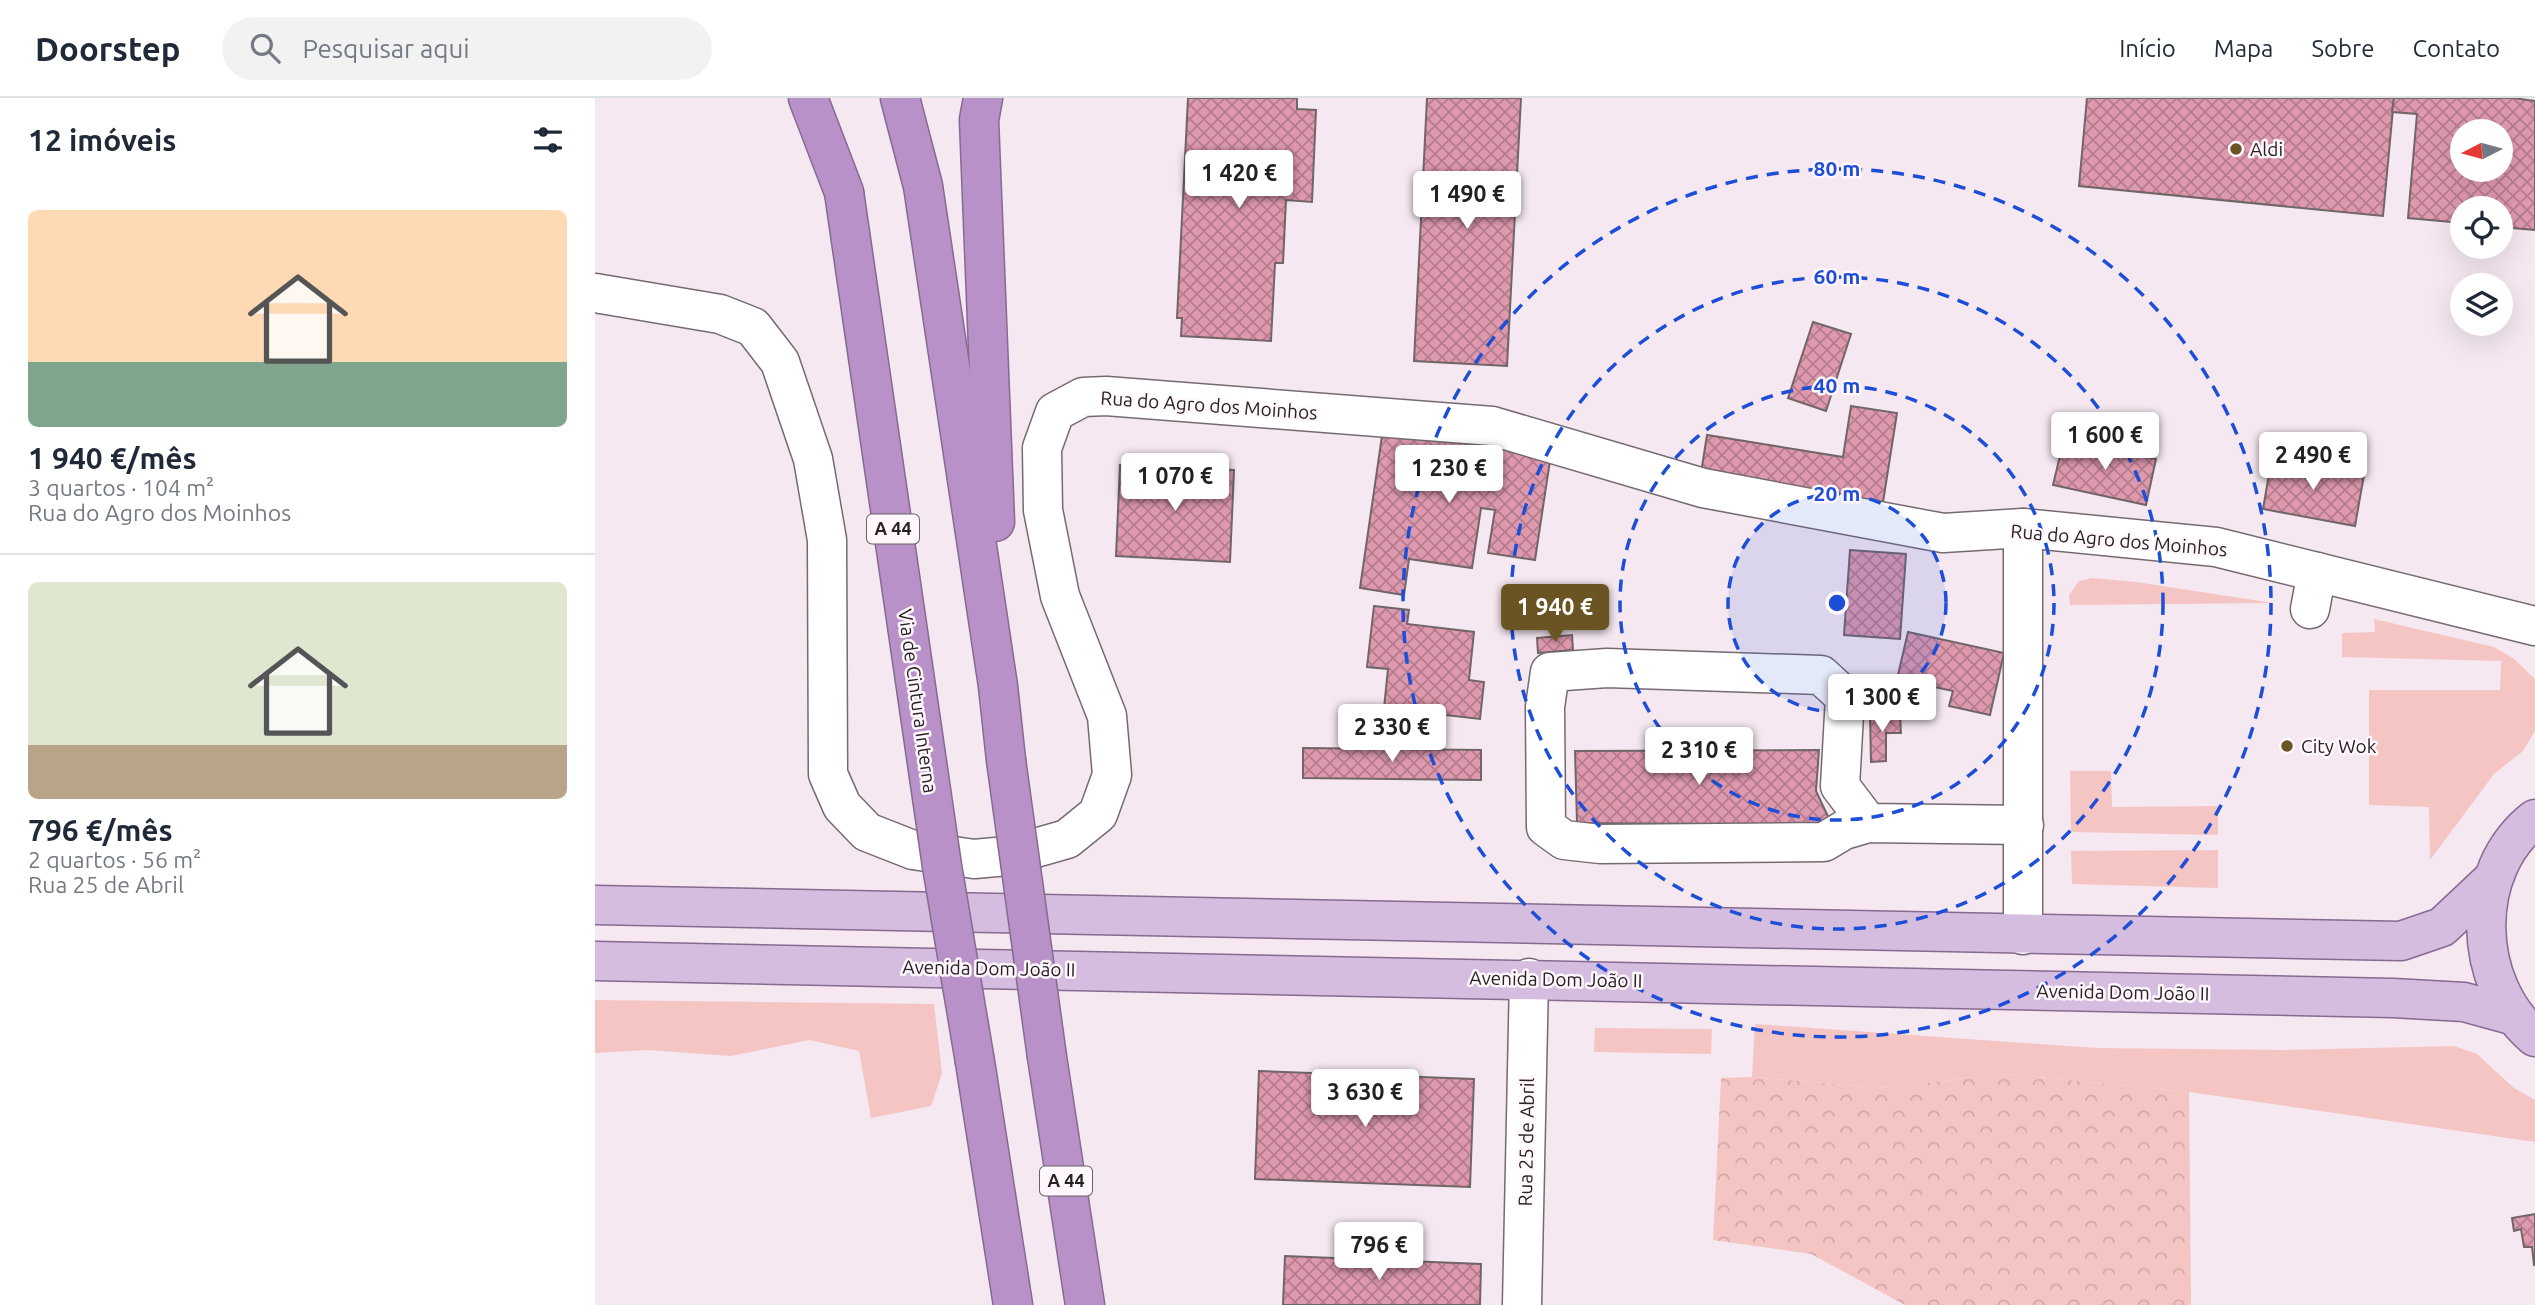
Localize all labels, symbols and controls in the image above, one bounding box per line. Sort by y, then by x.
search box [222,17,712,80]
icon: search [246,29,284,67]
text: Doorstep [35,30,180,67]
text: Pesquisar aqui [302,34,470,63]
text: Início [2119,35,2176,62]
text: Mapa [2214,35,2273,62]
text: Sobre [2311,35,2374,62]
text: Contato [2412,35,2500,62]
north arrow [2450,119,2513,182]
map controls [2450,119,2513,336]
icon: filters [529,121,567,159]
text: 12 imóveis [28,123,176,157]
place label: Aldi [2250,138,2283,160]
marker: Aldi [2228,141,2244,157]
pin: 1 420 € [1174,150,1304,210]
text: 80 m [1814,156,1860,180]
text: 1 420 € [1201,160,1277,185]
pin: 1 490 € [1402,172,1532,231]
text: 1 490 € [1429,181,1505,206]
button: locate [2450,196,2513,259]
icon: home [235,256,361,382]
text: 60 m [1814,264,1860,288]
button: layers [2450,273,2513,336]
text: 40 m [1814,373,1860,397]
street label: Rua do Agro dos Moinhos [1100,386,1318,424]
pin: 1 600 € [2040,412,2170,472]
text: 1 600 € [2067,422,2143,447]
pin: 2 490 € [2248,432,2378,492]
text: 1 940 €/mês [28,441,197,475]
text: 2 490 € [2275,442,2351,467]
pin: 1 230 € [1384,446,1514,505]
pin: 1 070 € [1110,454,1240,513]
text: 1 230 € [1411,455,1487,480]
text: 1 070 € [1137,463,1213,488]
text: 3 quartos · 104 m² [28,475,214,500]
text: 20 m [1814,481,1860,505]
text: Rua do Agro dos Moinhos [28,500,291,525]
road number: A 44 [867,514,919,544]
street label: Rua do Agro dos Moinhos [2010,520,2228,560]
pin: 1 940 € [1490,584,1620,644]
centre of rings [1825,591,1849,615]
text: 1 940 € [1517,594,1593,619]
street label: Via de Cintura Interna [894,608,942,794]
icon: home [235,628,361,754]
pin: 1 300 € [1817,674,1947,734]
text: 1 300 € [1844,684,1920,709]
pin: 2 330 € [1327,704,1457,764]
text: 2 330 € [1354,714,1430,739]
pin: 2 310 € [1634,728,1764,787]
place label: City Wok [2301,735,2377,757]
text: 2 310 € [1661,737,1737,762]
marker: City Wok [2279,738,2295,754]
text: 796 €/mês [28,813,173,847]
text: 2 quartos · 56 m² [28,847,201,872]
text: Rua 25 de Abril [28,872,184,897]
street label: Avenida Dom João II [902,955,1076,981]
street label: Avenida Dom João II [1469,966,1643,992]
street label: Avenida Dom João II [2036,979,2210,1005]
pin: 3 630 € [1300,1070,1430,1129]
street label: Rua 25 de Abril [1514,1077,1538,1207]
text: 3 630 € [1327,1079,1403,1104]
road number: A 44 [1040,1166,1092,1196]
pin: 796 € [1330,1222,1428,1282]
text: 796 € [1350,1232,1408,1257]

